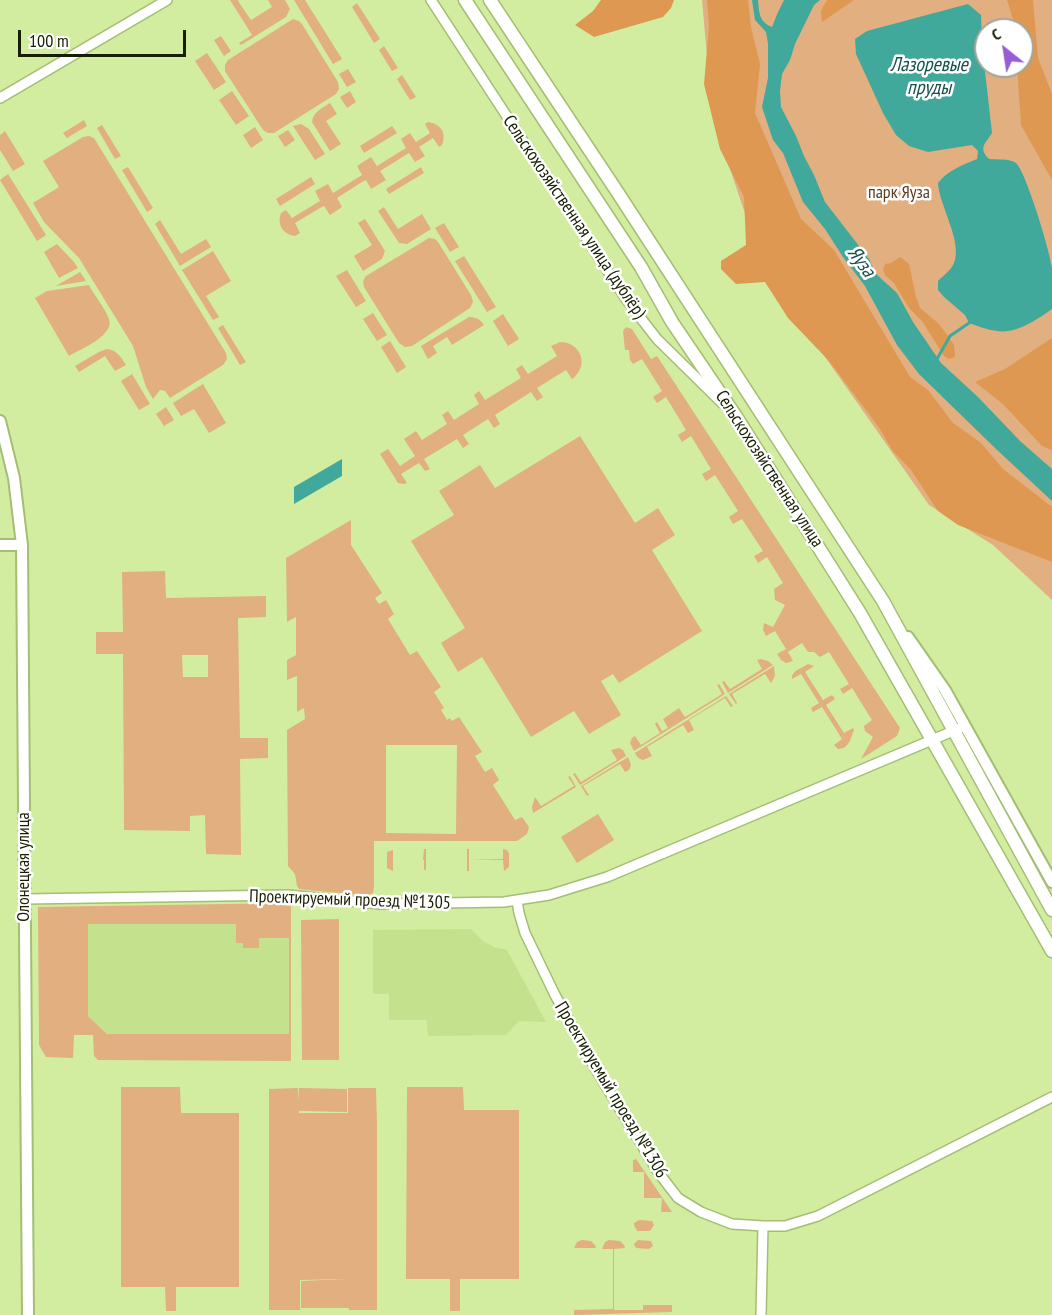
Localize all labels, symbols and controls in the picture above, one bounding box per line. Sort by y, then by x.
scale bar [21,18,189,56]
north arrow [974,18,1034,78]
text: С [988,24,1004,45]
text: 100 m [29,29,69,52]
water label: Лазоревые пруды [890,53,968,100]
street label: Сельскохозяйственная улица (дублёр) [498,111,650,323]
park label: парк Яуза [868,182,930,204]
water label: Яуза [842,242,880,282]
street label: Сельскохозяйственная улица [710,386,828,552]
street label: Олонецкая улица [13,812,35,922]
street label: Проектируемый проезд №1305 [249,886,451,914]
street label: Проектируемый проезд №1306 [550,998,672,1182]

